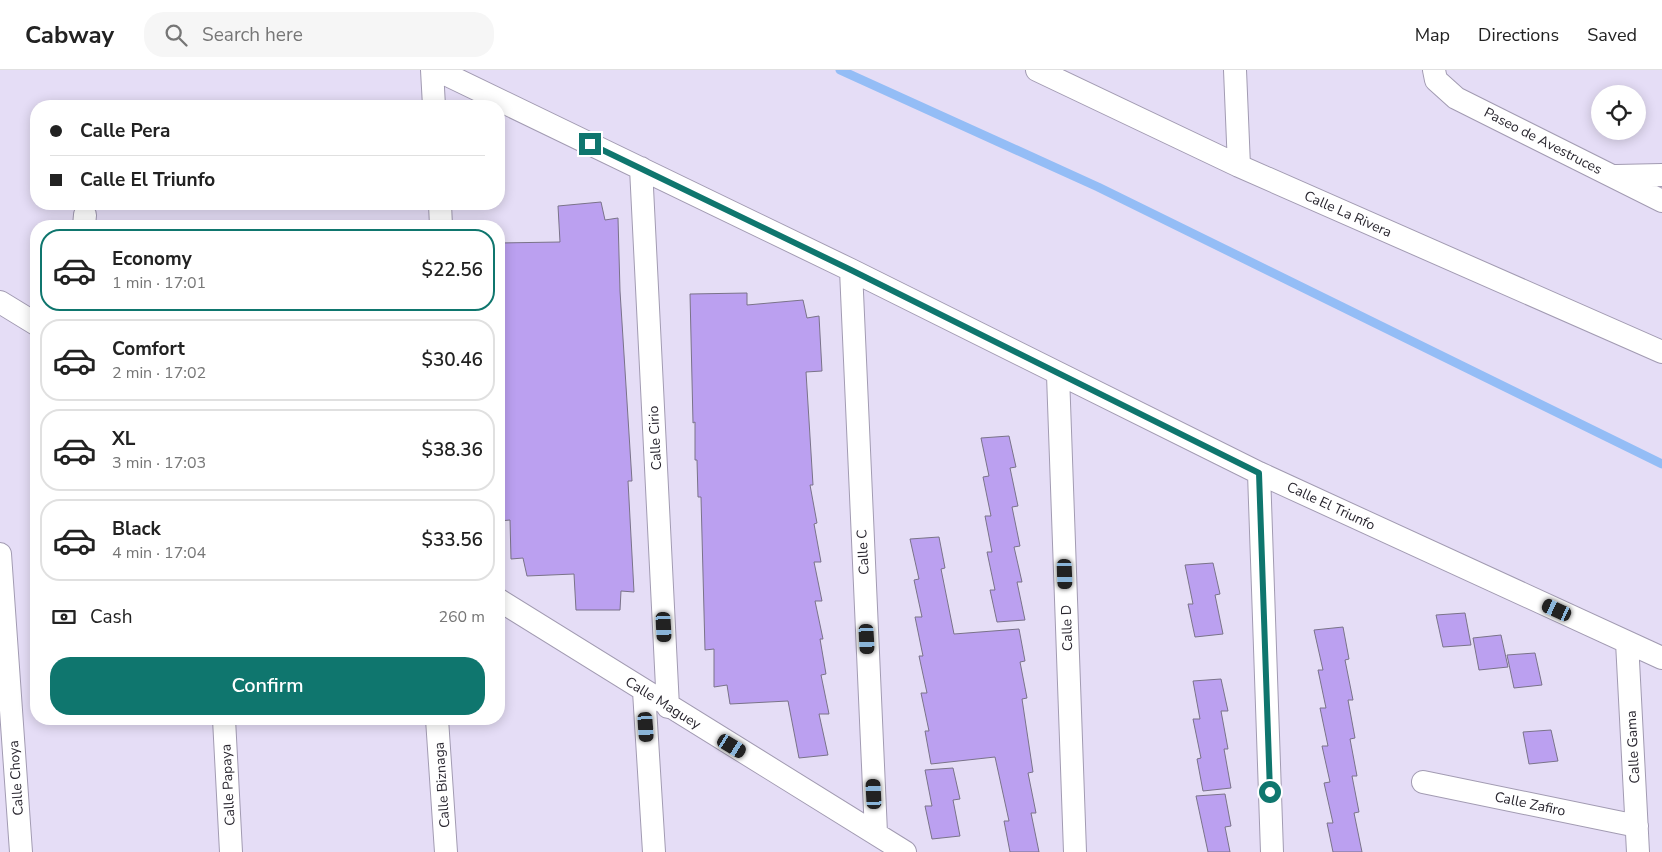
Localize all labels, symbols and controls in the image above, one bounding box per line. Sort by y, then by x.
search box [144,12,494,57]
text: Cabway [25,19,114,51]
icon: search [162,21,190,49]
text: Search here [202,22,303,48]
text: Map [1415,23,1450,47]
text: Directions [1478,23,1559,47]
text: Saved [1587,23,1637,47]
map controls [1591,85,1646,140]
button: locate [1591,85,1646,140]
street label: Paseo de Avestruces [1481,103,1605,179]
text: Calle Pera [80,118,170,144]
route end [579,133,601,155]
text: Calle El Triunfo [80,167,215,193]
street label: Calle La Rivera [1301,186,1395,242]
text: Economy [112,246,192,272]
icon: car [52,248,97,293]
text: $22.56 [421,257,483,283]
text: 1 min · 17:01 [112,272,206,294]
text: Comfort [112,336,185,362]
icon: car [52,338,97,383]
text: $30.46 [421,347,483,373]
text: 2 min · 17:02 [112,362,206,384]
street label: Calle Cirio [644,405,666,471]
text: XL [112,426,135,452]
icon: car [52,428,97,473]
text: $38.36 [421,437,483,463]
text: 3 min · 17:03 [112,452,206,474]
street label: Calle El Triunfo [1284,477,1378,535]
text: Black [112,516,161,542]
icon: car [52,518,97,563]
text: $33.56 [421,527,483,553]
street label: Calle C [852,529,874,575]
text: 4 min · 17:04 [112,542,206,564]
car [1056,559,1073,589]
car [1540,597,1573,623]
icon: cash [50,603,78,631]
text: Cash [90,604,132,630]
street label: Calle D [1057,605,1077,651]
text: 260 m [438,606,485,628]
car [655,612,672,642]
car [858,624,875,654]
button: Confirm [50,657,485,715]
street label: Calle Maguey [622,672,705,734]
street label: Calle Gama [1622,710,1644,784]
car [637,712,654,742]
car [715,732,748,760]
street label: Calle Choya [4,740,28,816]
street label: Calle Biznaga [430,741,454,829]
street label: Calle Papaya [216,744,240,826]
car [865,779,882,809]
route start [1259,781,1281,803]
street label: Calle Zafiro [1493,787,1567,821]

